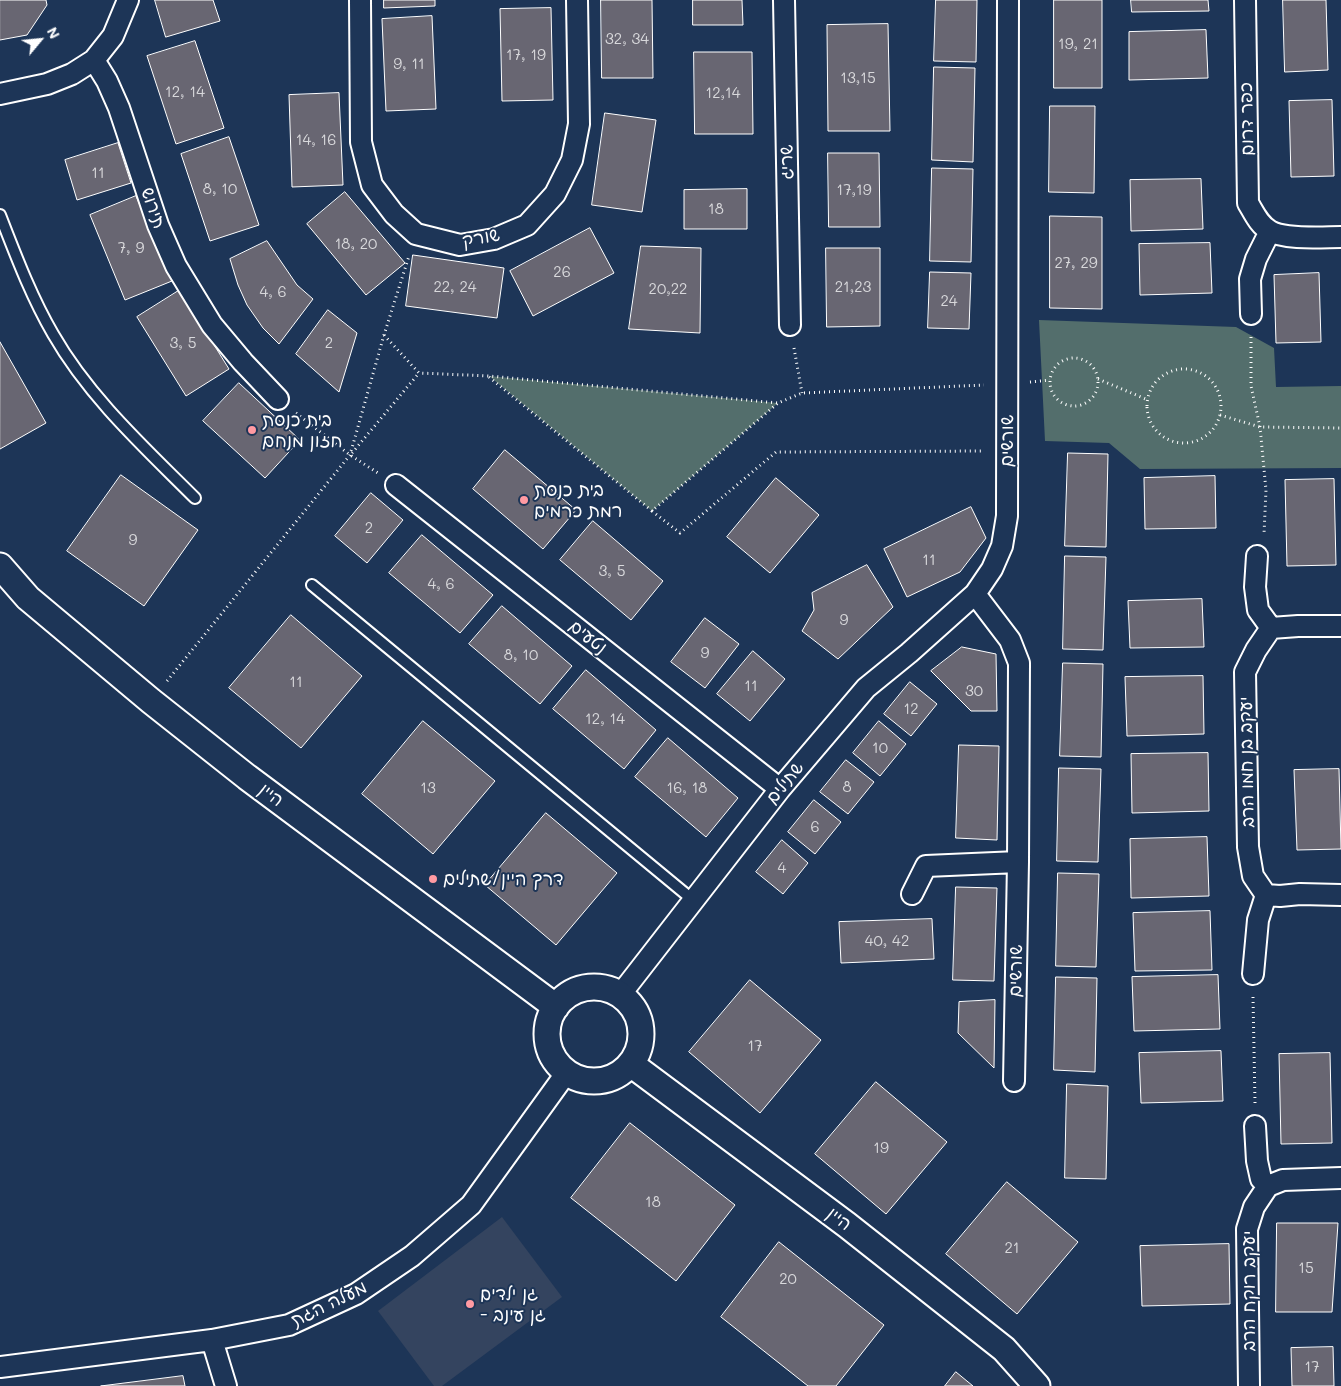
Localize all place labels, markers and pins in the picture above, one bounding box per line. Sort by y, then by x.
place label: בית כנסת חזון מנחם [262,409,342,452]
marker: בית כנסת חזון מנחם [246,424,258,436]
place label: בית כנסת רמת כרמים [534,479,622,522]
marker: בית כנסת רמת כרמים [518,494,530,506]
place label: דרך היין/שתילים [443,868,563,890]
marker: דרך היין/שתילים [427,873,439,885]
place label: גן ילדים - גן עינב [480,1283,546,1326]
marker: גן ילדים - גן עינב [464,1298,476,1310]

